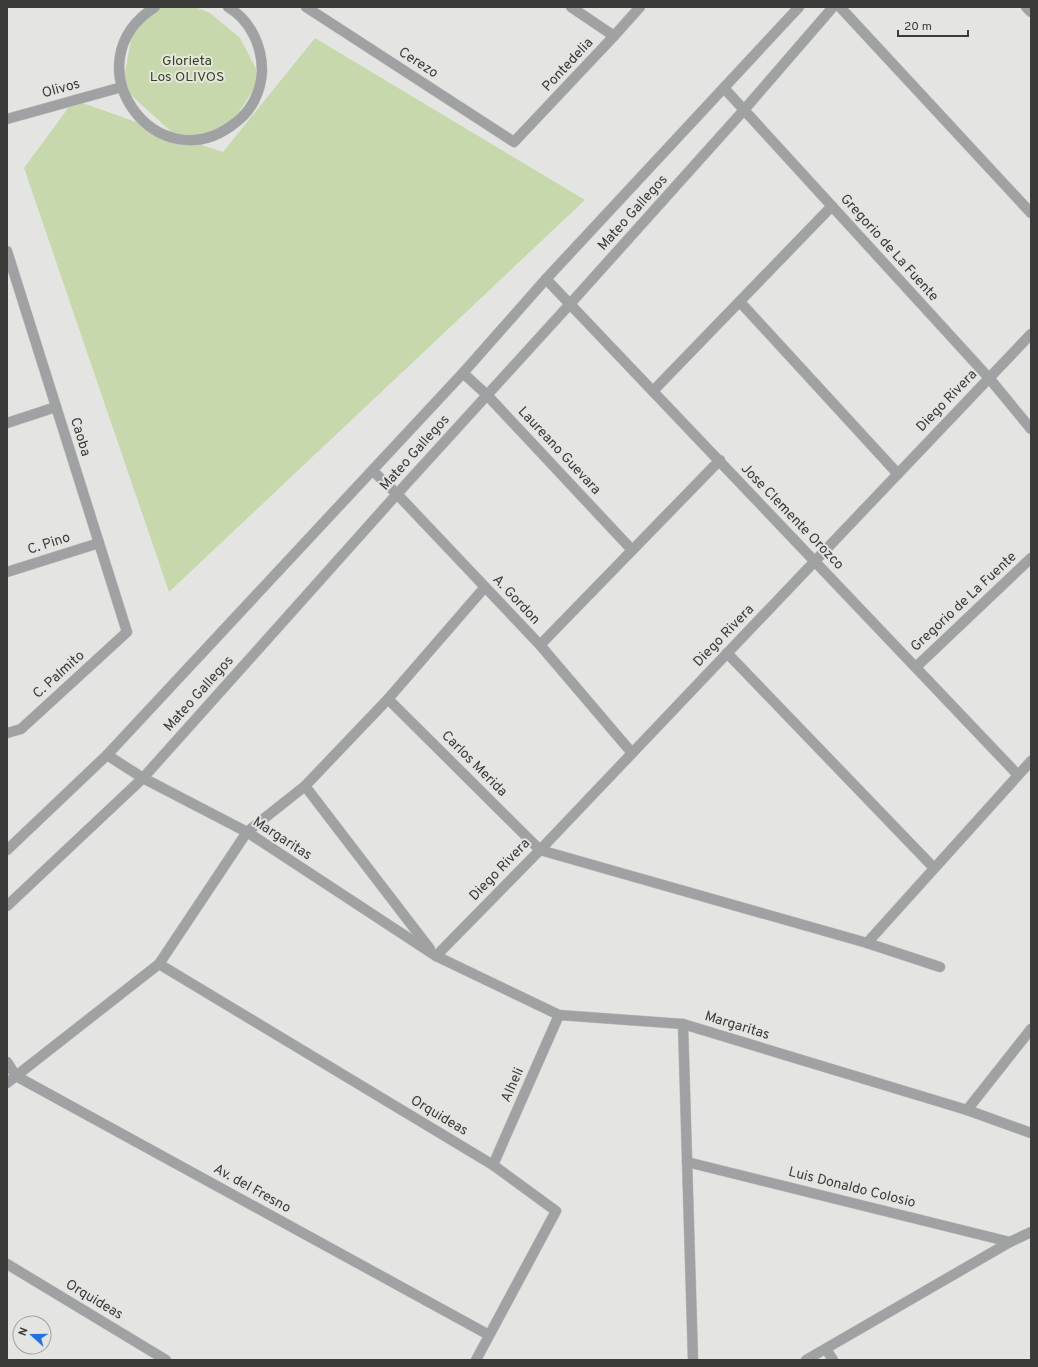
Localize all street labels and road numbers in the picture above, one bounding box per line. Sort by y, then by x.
street label: Pontedelia [539,35,597,95]
street label: Cerezo [395,44,441,82]
street label: Olivos [40,76,82,102]
street label: Mateo Gallegos [594,172,672,254]
street label: Gregorio de La Fuente [836,191,942,305]
street label: Diego Rivera [913,366,981,436]
street label: Laureano Guevara [514,403,604,499]
street label: Mateo Gallegos [376,412,454,494]
street label: Caoba [66,415,94,459]
street label: Jose Clemente Orozco [737,460,847,574]
street label: C. Pino [26,529,73,559]
street label: Gregorio de La Fuente [908,549,1020,655]
street label: A. Gordon [489,572,543,628]
street label: Diego Rivera [690,601,758,671]
street label: C. Palmito [30,647,88,703]
street label: Mateo Gallegos [160,653,238,735]
street label: Carlos Merida [437,727,511,801]
street label: Margaritas [249,814,315,864]
street label: Diego Rivera [466,835,534,905]
street label: Margaritas [702,1008,772,1044]
street label: Alheli [498,1065,528,1105]
street label: Orquideas [407,1092,471,1140]
street label: Av. del Fresno [210,1161,294,1217]
street label: Luis Donaldo Colosio [787,1164,918,1212]
street label: Orquideas [62,1276,126,1324]

